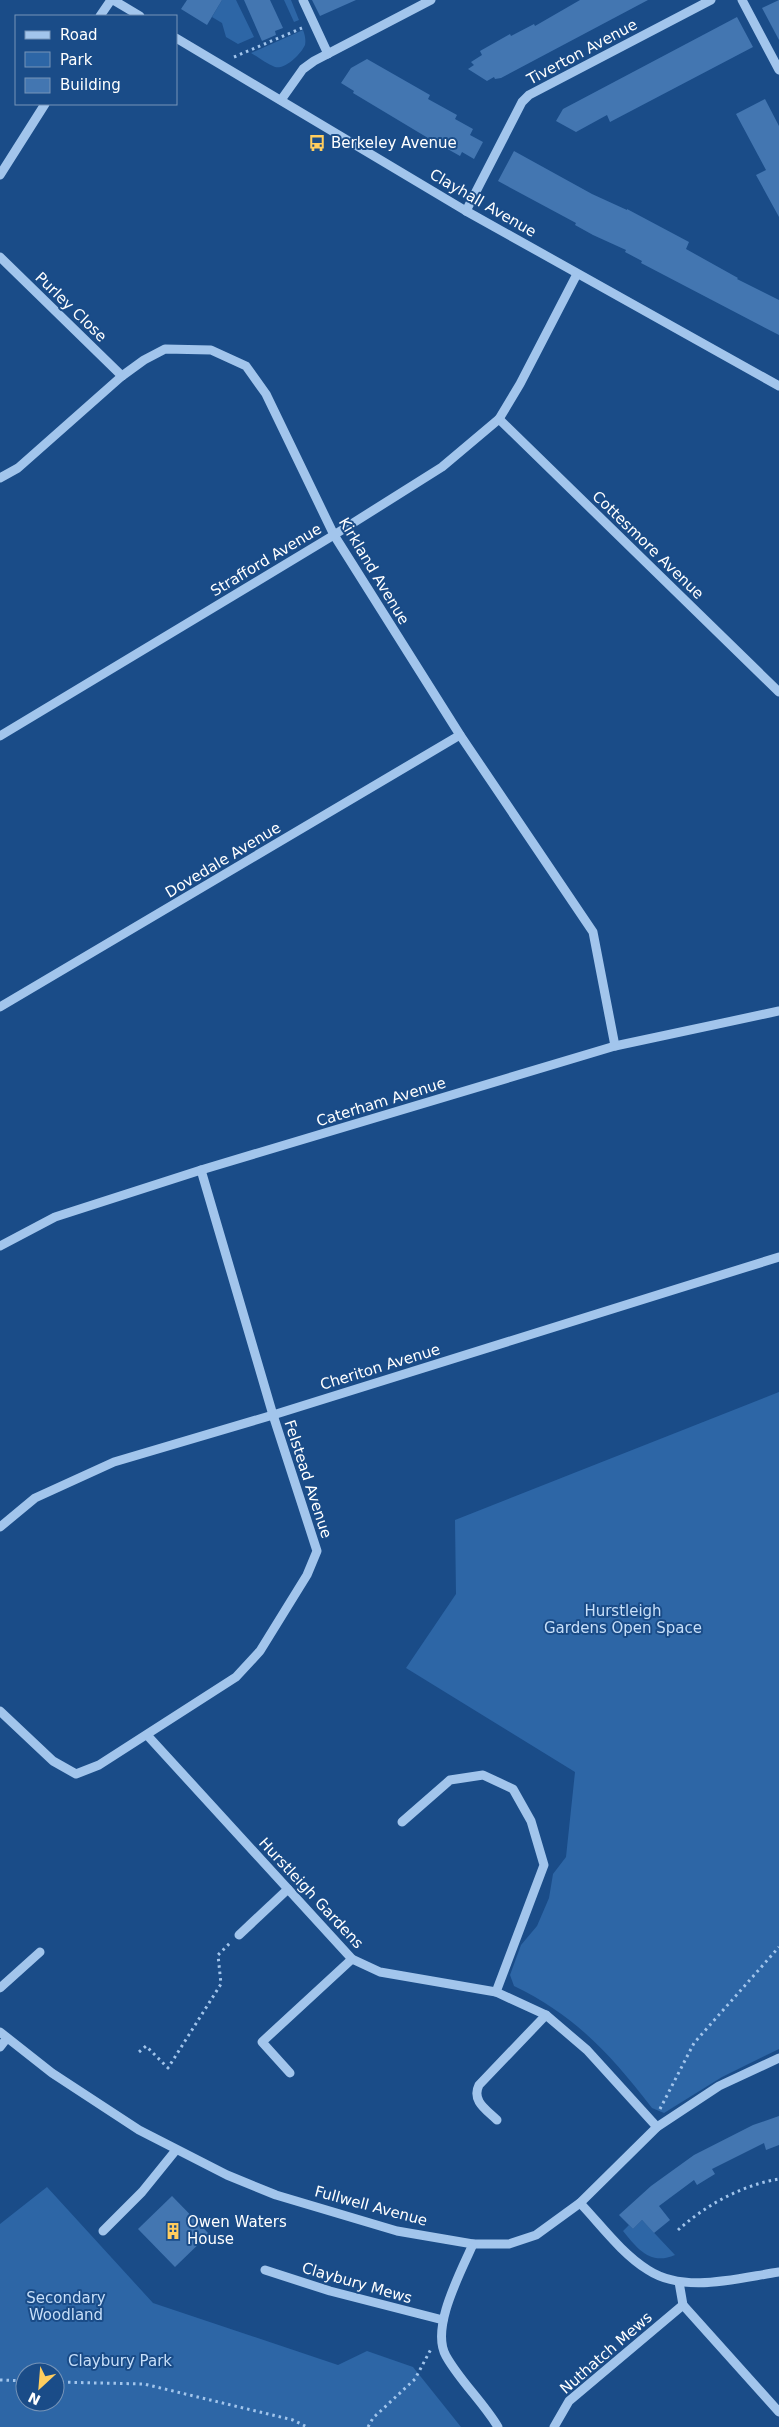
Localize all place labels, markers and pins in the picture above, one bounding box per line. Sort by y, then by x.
bus stop icon: Berkeley Avenue [307,133,327,153]
place label: Berkeley Avenue [331,134,457,152]
place label: Owen Waters House [187,2213,287,2248]
building icon: Owen Waters House [163,2221,183,2241]

